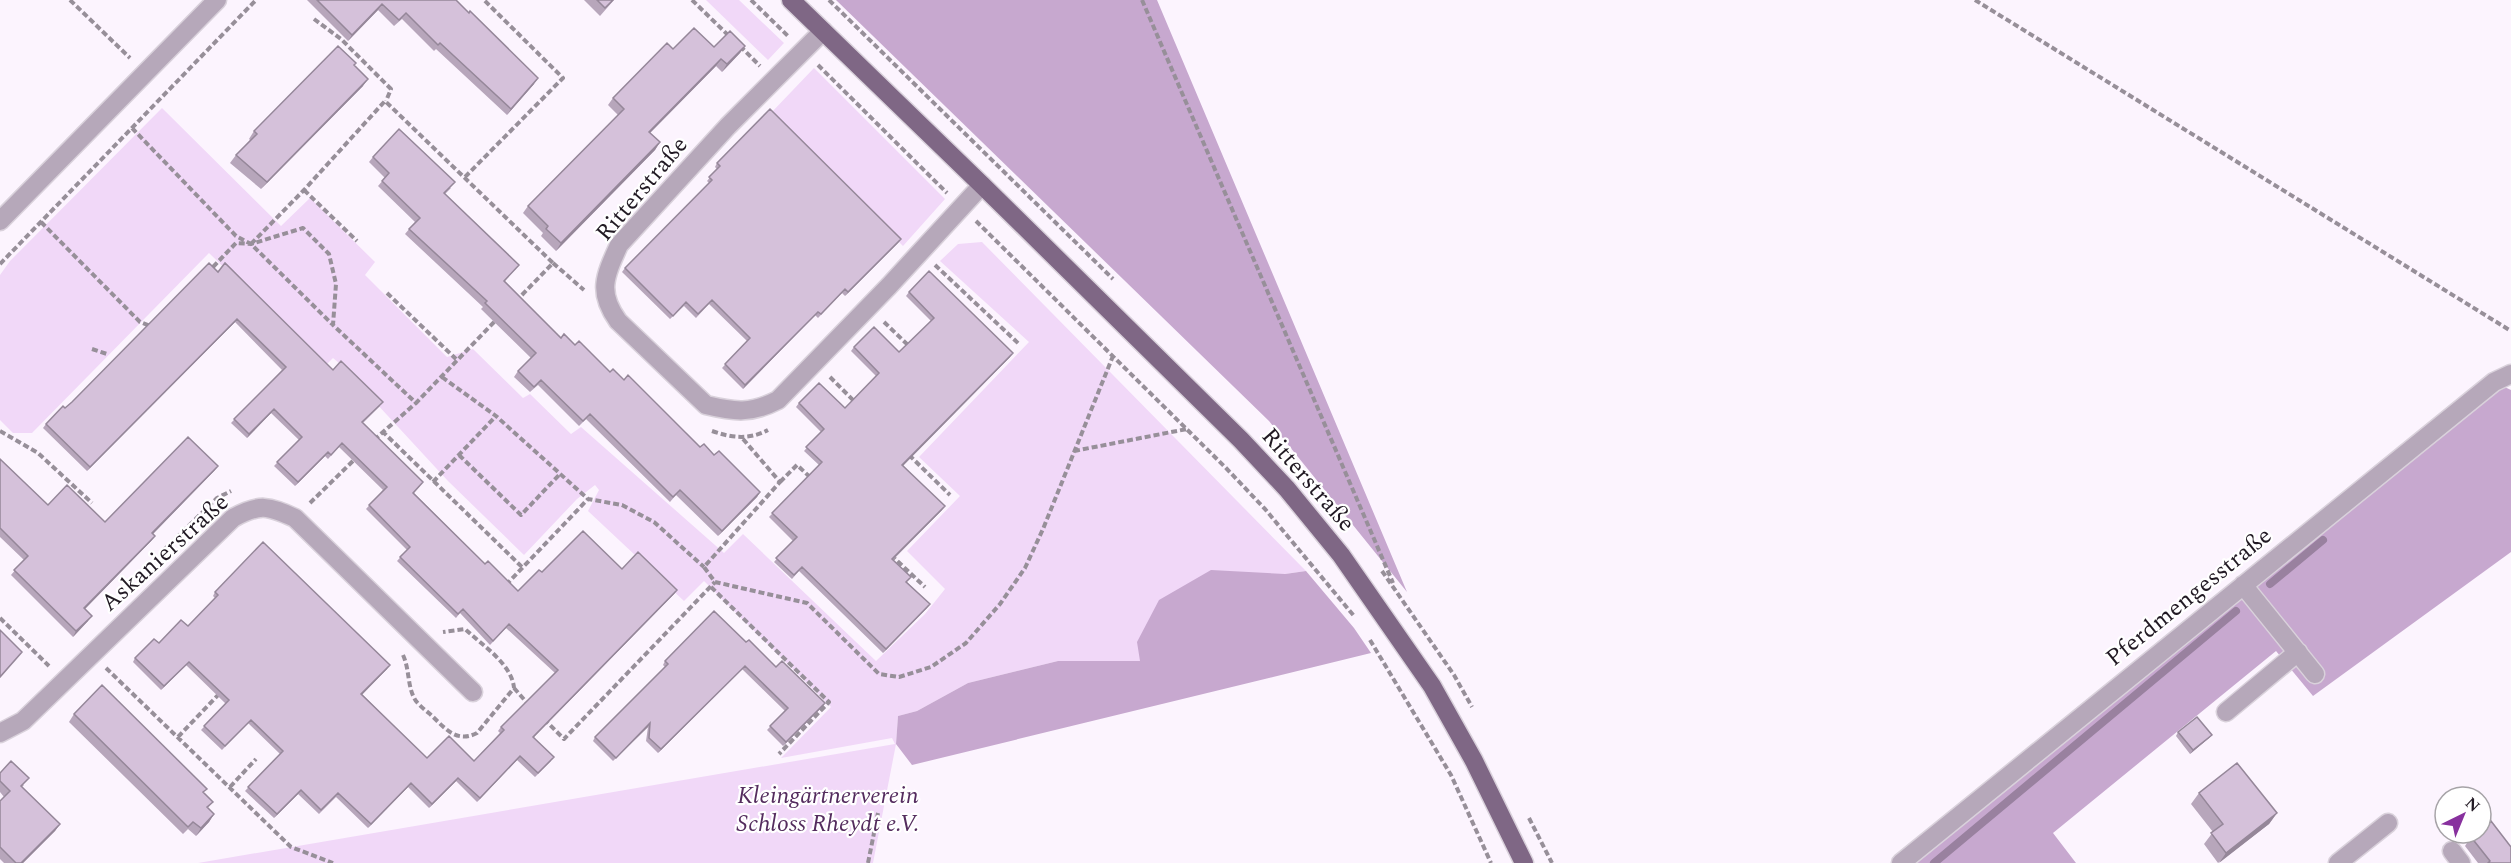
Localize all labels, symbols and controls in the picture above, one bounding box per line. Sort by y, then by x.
street label: Ritterstraße [587,128,697,250]
street label: Ritterstraße [1252,420,1364,540]
street label: Askanierstraße [93,485,237,621]
street label: Pferdmengesstraße [2098,519,2280,675]
park label: Kleingärtnerverein Schloss Rheydt e.V. [736,778,920,842]
north arrow [2433,785,2493,845]
text: N [2460,792,2486,818]

